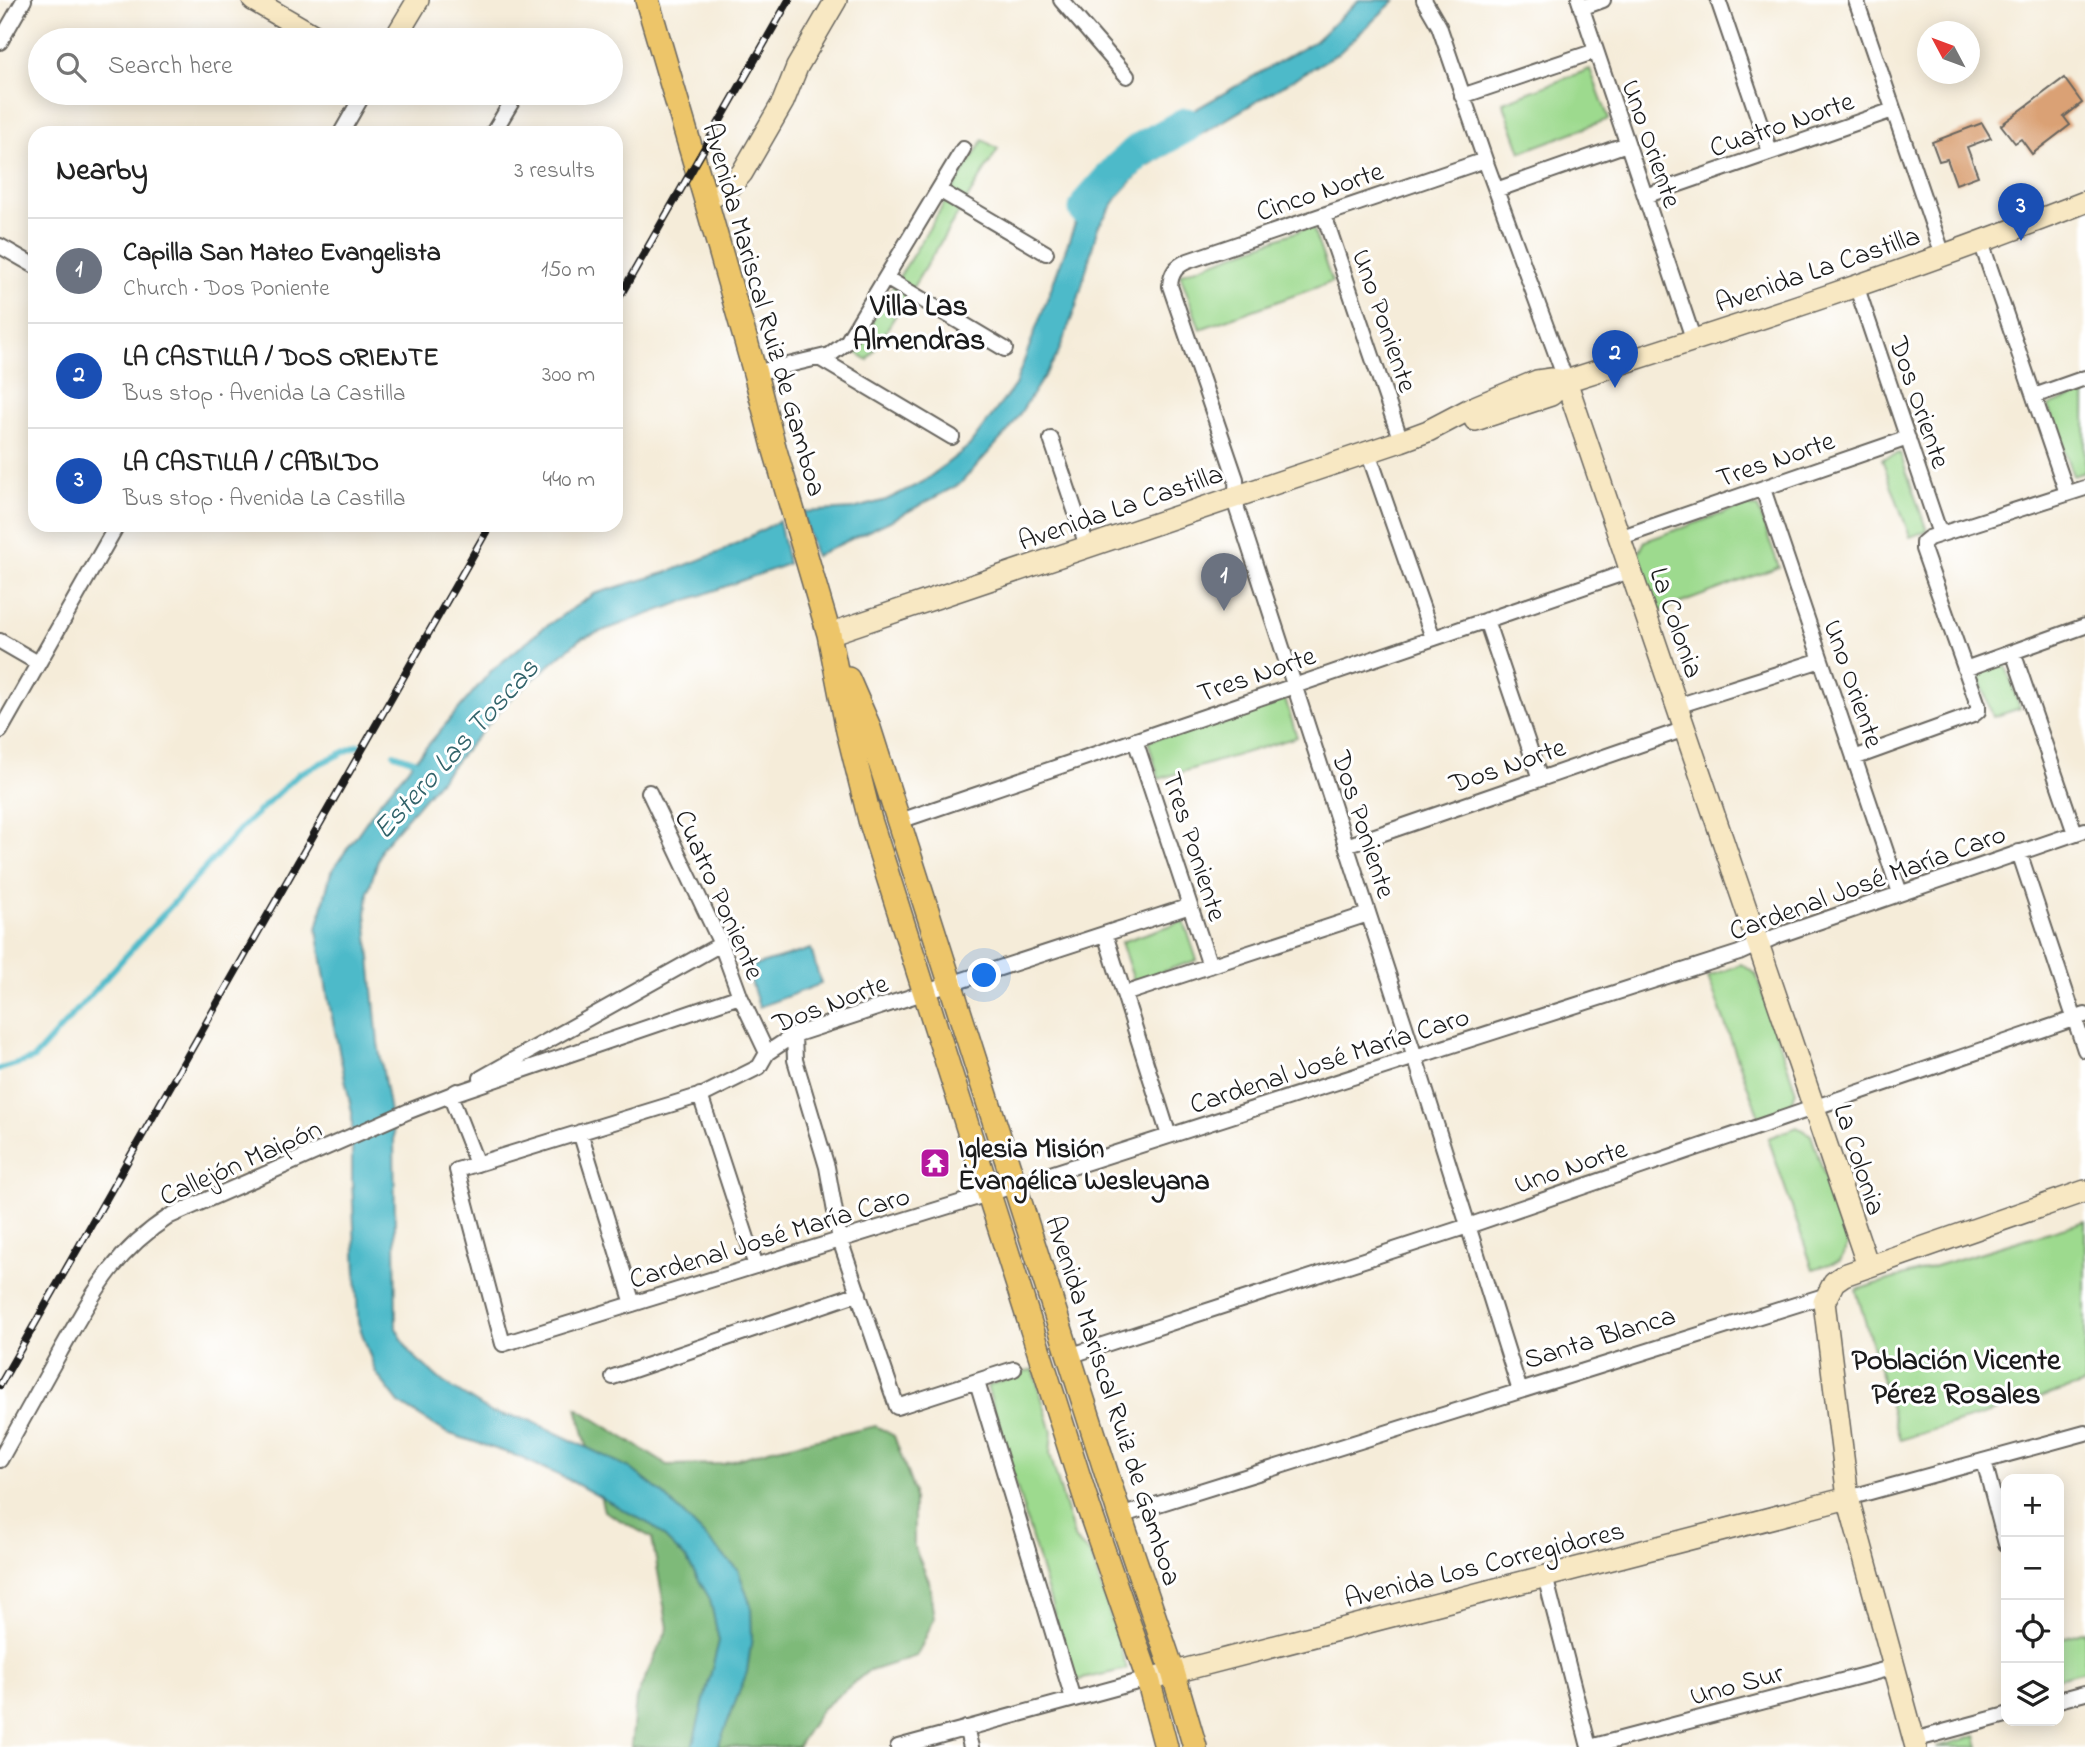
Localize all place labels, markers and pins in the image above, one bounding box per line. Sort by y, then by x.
pin: 3 [1998,183,2044,241]
pin: 2 [1592,330,1638,388]
pin: 1 [1201,553,1247,611]
place label: Iglesia Misión Evangélica Wesleyana [958,1130,1210,1204]
temple icon: Iglesia Misión Evangélica Wesleyana [918,1146,952,1180]

